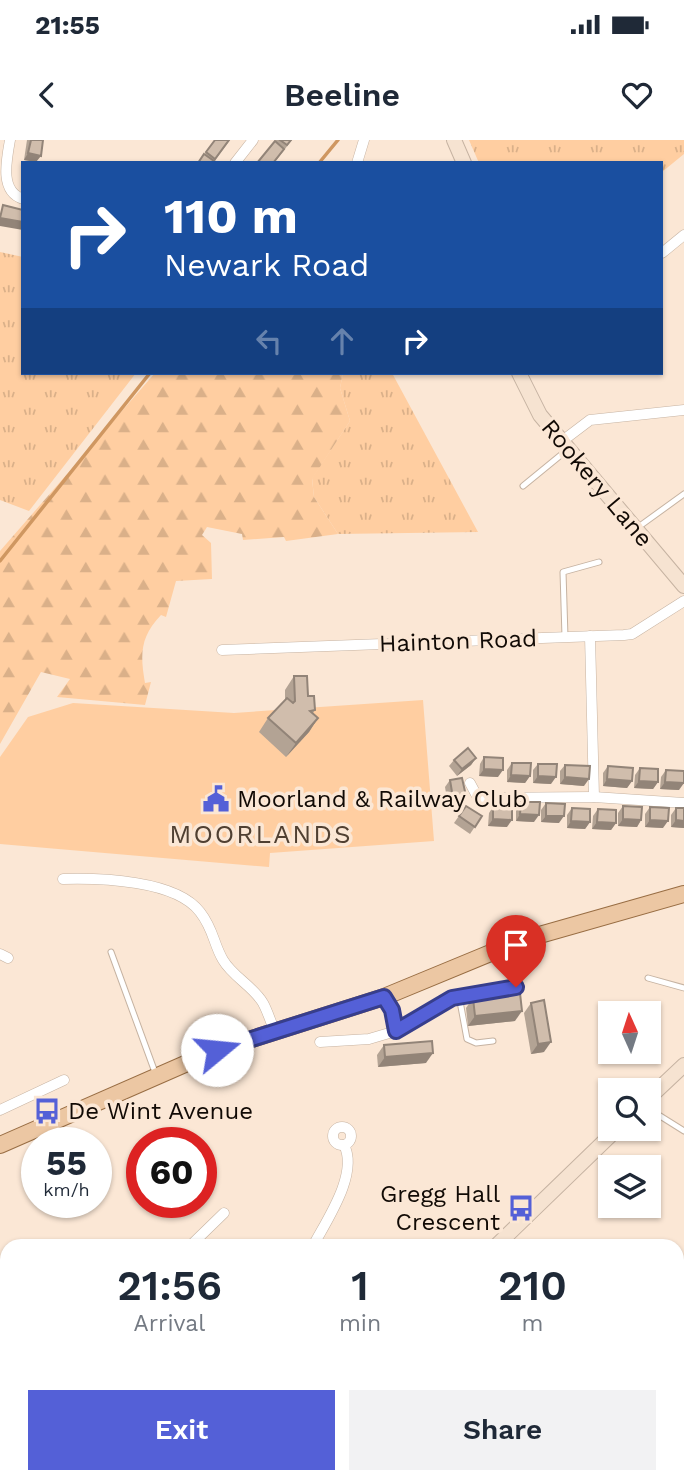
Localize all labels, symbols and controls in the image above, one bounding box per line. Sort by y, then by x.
text: 21:55 [35,10,100,40]
icon: back [28,76,66,114]
text: Beeline [284,76,400,114]
icon: heart [618,76,656,114]
text: 110 m [164,187,298,245]
icon: right [49,189,140,280]
text: Newark Road [164,246,369,284]
icon: left [250,322,288,360]
icon: ahead [323,322,361,360]
icon: right [396,322,434,360]
street label: Rookery Lane [536,414,658,552]
street label: Hainton Road [378,624,538,658]
public building icon: Moorland & Railway Club [201,784,231,814]
place label: Moorland & Railway Club [237,785,527,813]
district label: MOORLANDS [169,819,353,849]
pin [486,915,546,987]
icon: arrive [497,926,535,964]
north arrow [598,1001,662,1064]
map controls [598,1001,661,1218]
position arrow [180,1013,254,1087]
button: search [598,1078,661,1141]
bus stop icon: De Wint Avenue [32,1096,62,1126]
place label: De Wint Avenue [68,1097,253,1125]
speed limit sign: 60 [126,1127,217,1218]
text: 55 [46,1142,87,1184]
button: layers [598,1155,661,1218]
text: km/h [43,1179,90,1200]
place label: Gregg Hall Crescent [380,1180,501,1236]
bus stop icon: Gregg Hall Crescent [506,1193,536,1223]
text: 21:56 [117,1261,222,1310]
text: 1 [351,1261,369,1310]
text: 210 [498,1261,567,1310]
text: Arrival [134,1310,205,1337]
text: min [339,1310,381,1337]
text: m [522,1310,544,1337]
button: Exit [28,1390,335,1470]
button: Share [349,1390,656,1470]

